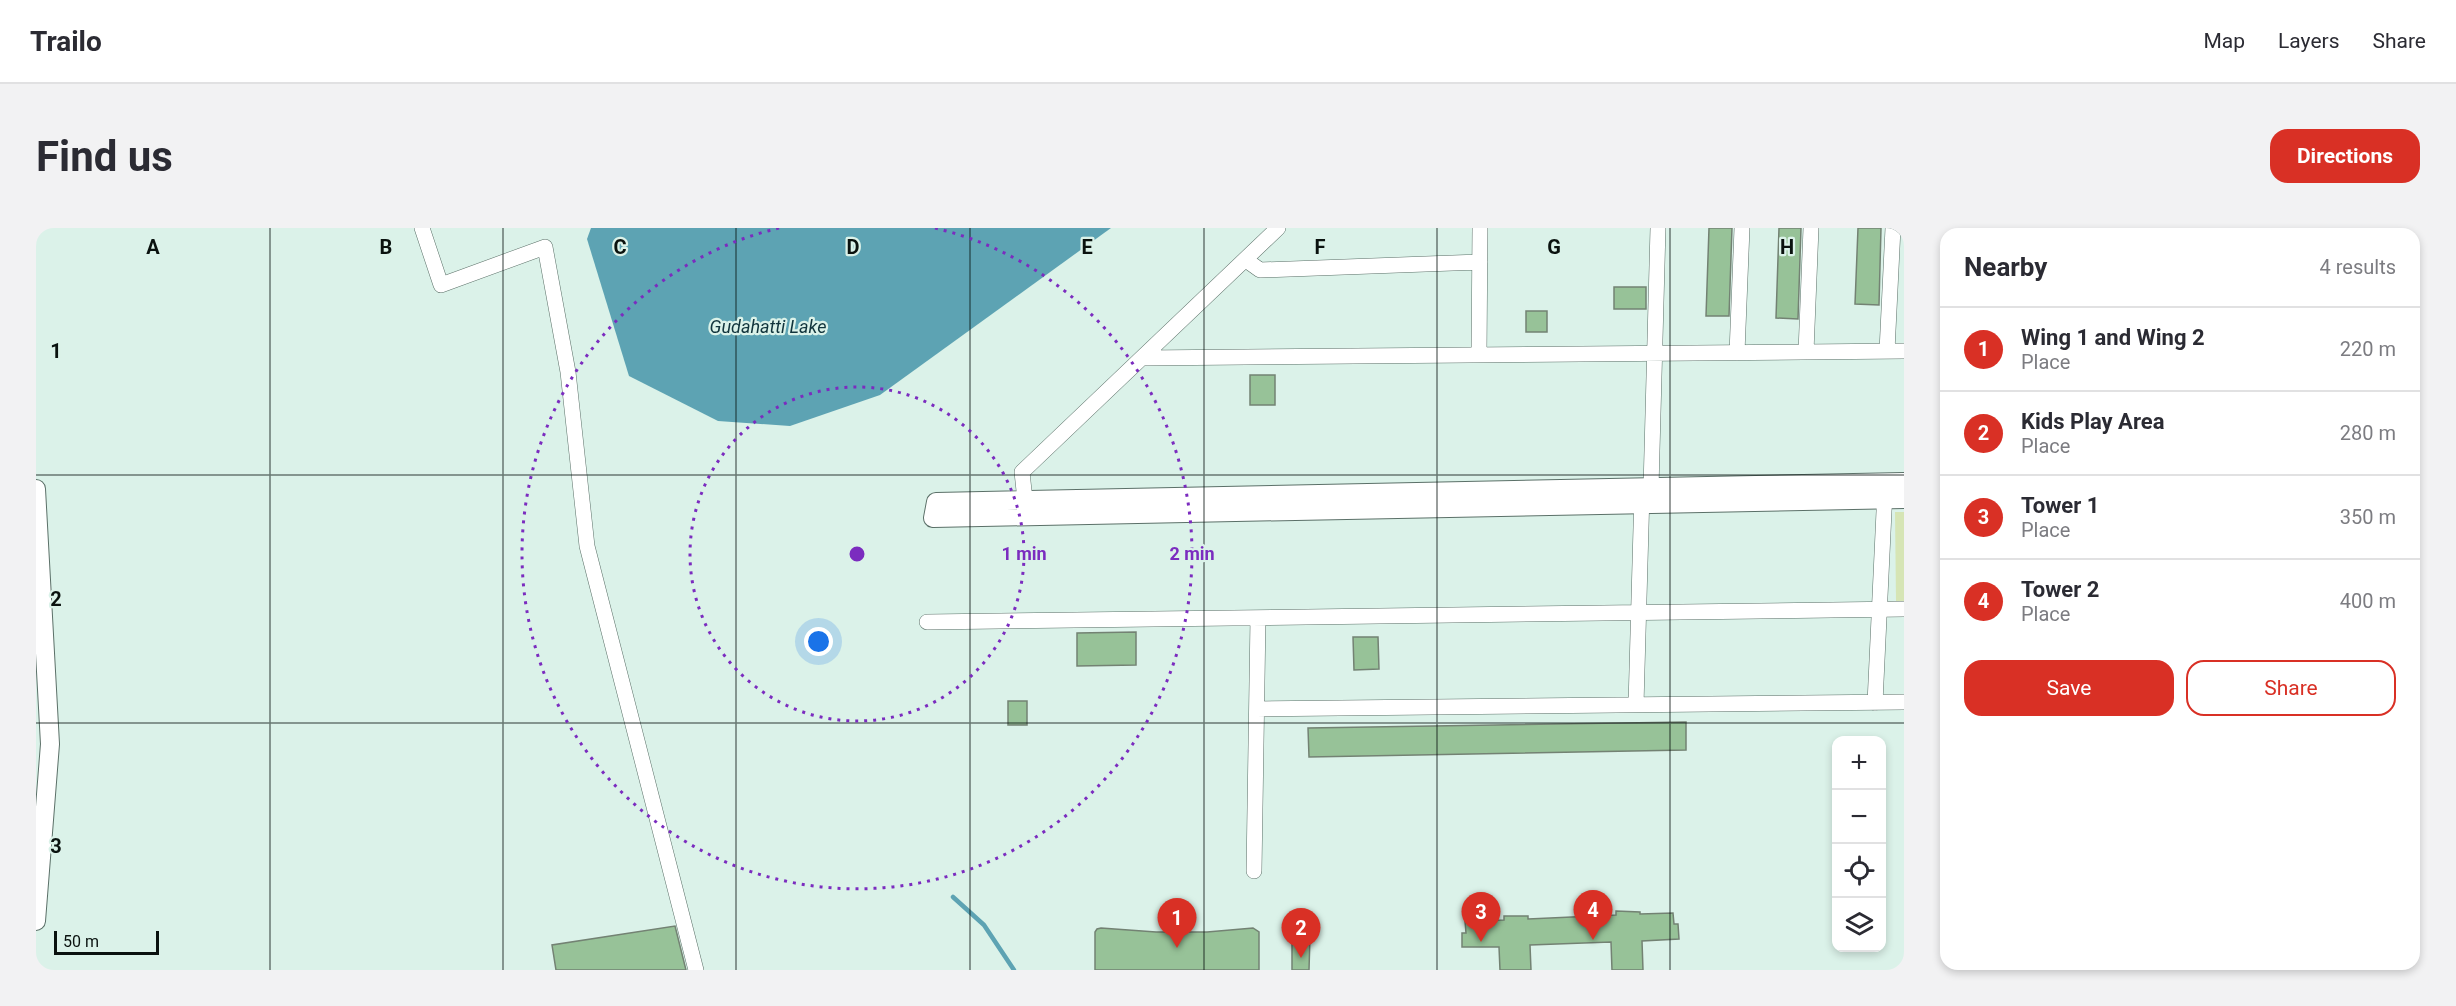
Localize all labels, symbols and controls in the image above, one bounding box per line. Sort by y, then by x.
text: Trailo [30,25,102,58]
text: Map [2203,29,2245,53]
text: Layers [2278,29,2339,53]
text: Share [2372,29,2426,53]
button: Directions [2270,129,2420,183]
text: Find us [36,132,173,181]
text: A [146,235,160,259]
text: B [380,235,392,259]
text: C [613,235,627,259]
text: D [847,235,860,259]
text: E [1081,235,1093,259]
text: F [1315,235,1326,259]
text: G [1547,235,1561,259]
text: H [1780,235,1794,259]
text: Nearby [1964,252,2047,282]
text: 4 results [2320,255,2396,279]
water label: Gudahatti Lake [710,316,826,337]
text: Wing 1 and Wing 2 [2021,325,2205,350]
text: 1 [1978,337,1989,361]
text: 220 m [2340,337,2396,361]
text: 1 [50,339,62,363]
text: Place [2021,350,2070,374]
text: Kids Play Area [2021,409,2164,434]
text: 2 [1978,421,1989,445]
text: 280 m [2340,421,2396,445]
text: Place [2021,434,2070,458]
text: Tower 1 [2021,493,2099,518]
text: 3 [1978,505,1989,529]
text: 350 m [2340,505,2396,529]
text: Place [2021,518,2070,542]
text: 1 min [1001,543,1047,564]
text: 2 min [1169,543,1215,564]
centre of rings [847,544,867,564]
text: Tower 2 [2021,577,2099,602]
text: 2 [50,587,62,611]
text: 4 [1978,589,1989,613]
text: 400 m [2340,589,2396,613]
text: Place [2021,602,2070,626]
your location [804,627,833,656]
button: Save [1964,660,2174,716]
button: Share [2186,660,2396,716]
map controls [1832,736,1886,952]
button: + [1832,736,1886,790]
button: − [1832,790,1886,844]
text: 3 [50,834,62,858]
button: locate [1832,844,1886,898]
pin: 4 [1574,890,1612,940]
pin: 3 [1462,892,1500,942]
pin: 1 [1158,898,1196,948]
button: layers [1832,898,1886,952]
pin: 2 [1282,908,1320,958]
scale bar [54,928,159,956]
text: 50 m [63,932,99,951]

